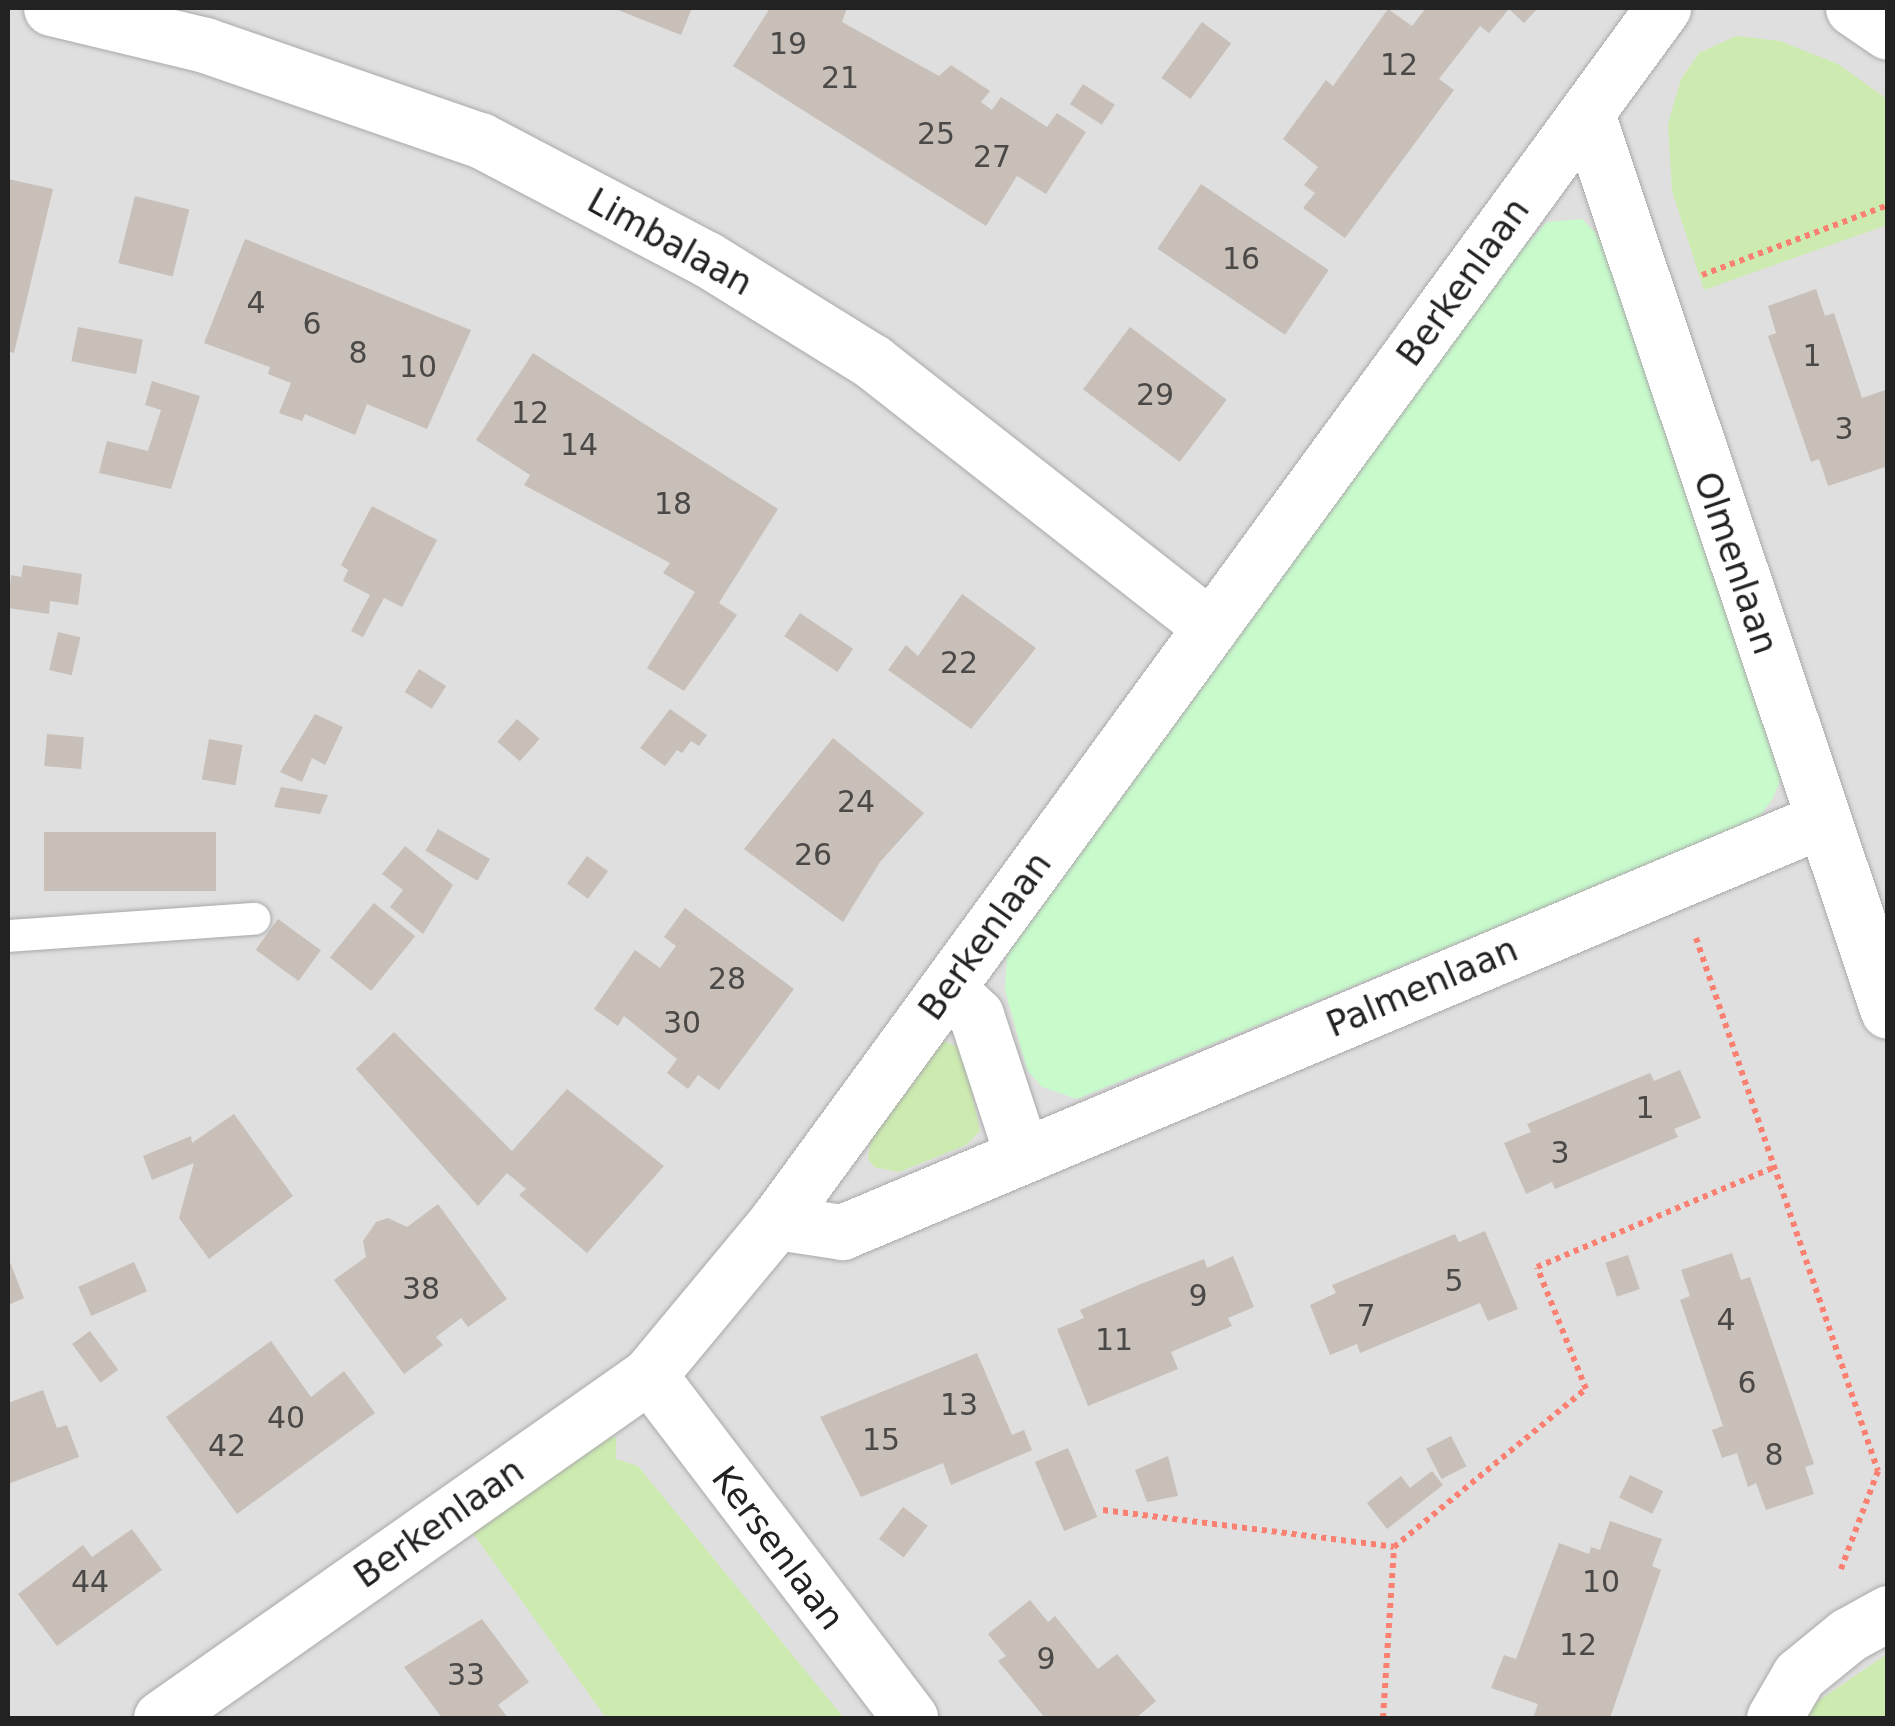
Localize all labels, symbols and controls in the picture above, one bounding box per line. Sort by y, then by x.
house number: 19 [769,26,807,62]
house number: 12 [1380,47,1418,83]
house number: 21 [821,60,859,96]
house number: 25 [917,116,955,152]
house number: 27 [973,139,1011,175]
street label: Limbalaan [580,180,760,304]
street label: Berkenlaan [1388,190,1538,374]
house number: 16 [1222,241,1260,277]
house number: 4 [246,285,266,321]
house number: 6 [302,306,322,342]
house number: 8 [348,335,368,371]
house number: 1 [1802,338,1822,374]
house number: 10 [399,349,437,385]
house number: 29 [1136,377,1174,413]
house number: 12 [511,395,549,431]
house number: 3 [1834,411,1854,447]
house number: 14 [560,427,598,463]
street label: Olmenlaan [1685,466,1787,660]
house number: 18 [654,486,692,522]
house number: 22 [940,645,978,681]
house number: 24 [837,784,875,820]
house number: 26 [794,837,832,873]
street label: Berkenlaan [910,844,1060,1028]
street label: Palmenlaan [1320,928,1524,1046]
house number: 28 [708,961,746,997]
house number: 30 [663,1005,701,1041]
house number: 1 [1635,1090,1655,1126]
house number: 3 [1550,1135,1570,1171]
house number: 5 [1444,1263,1464,1299]
house number: 38 [402,1271,440,1307]
house number: 9 [1188,1278,1208,1314]
house number: 7 [1356,1298,1376,1334]
house number: 4 [1716,1302,1736,1338]
house number: 11 [1095,1322,1133,1358]
house number: 6 [1737,1365,1757,1401]
house number: 13 [940,1387,978,1423]
house number: 40 [267,1400,305,1436]
house number: 15 [862,1422,900,1458]
house number: 42 [208,1428,246,1464]
house number: 8 [1764,1437,1784,1473]
street label: Berkenlaan [346,1449,532,1597]
street label: Kersenlaan [703,1458,853,1638]
house number: 44 [71,1564,109,1600]
house number: 10 [1582,1564,1620,1600]
house number: 12 [1559,1627,1597,1663]
house number: 9 [1036,1641,1056,1677]
house number: 33 [447,1657,485,1693]

